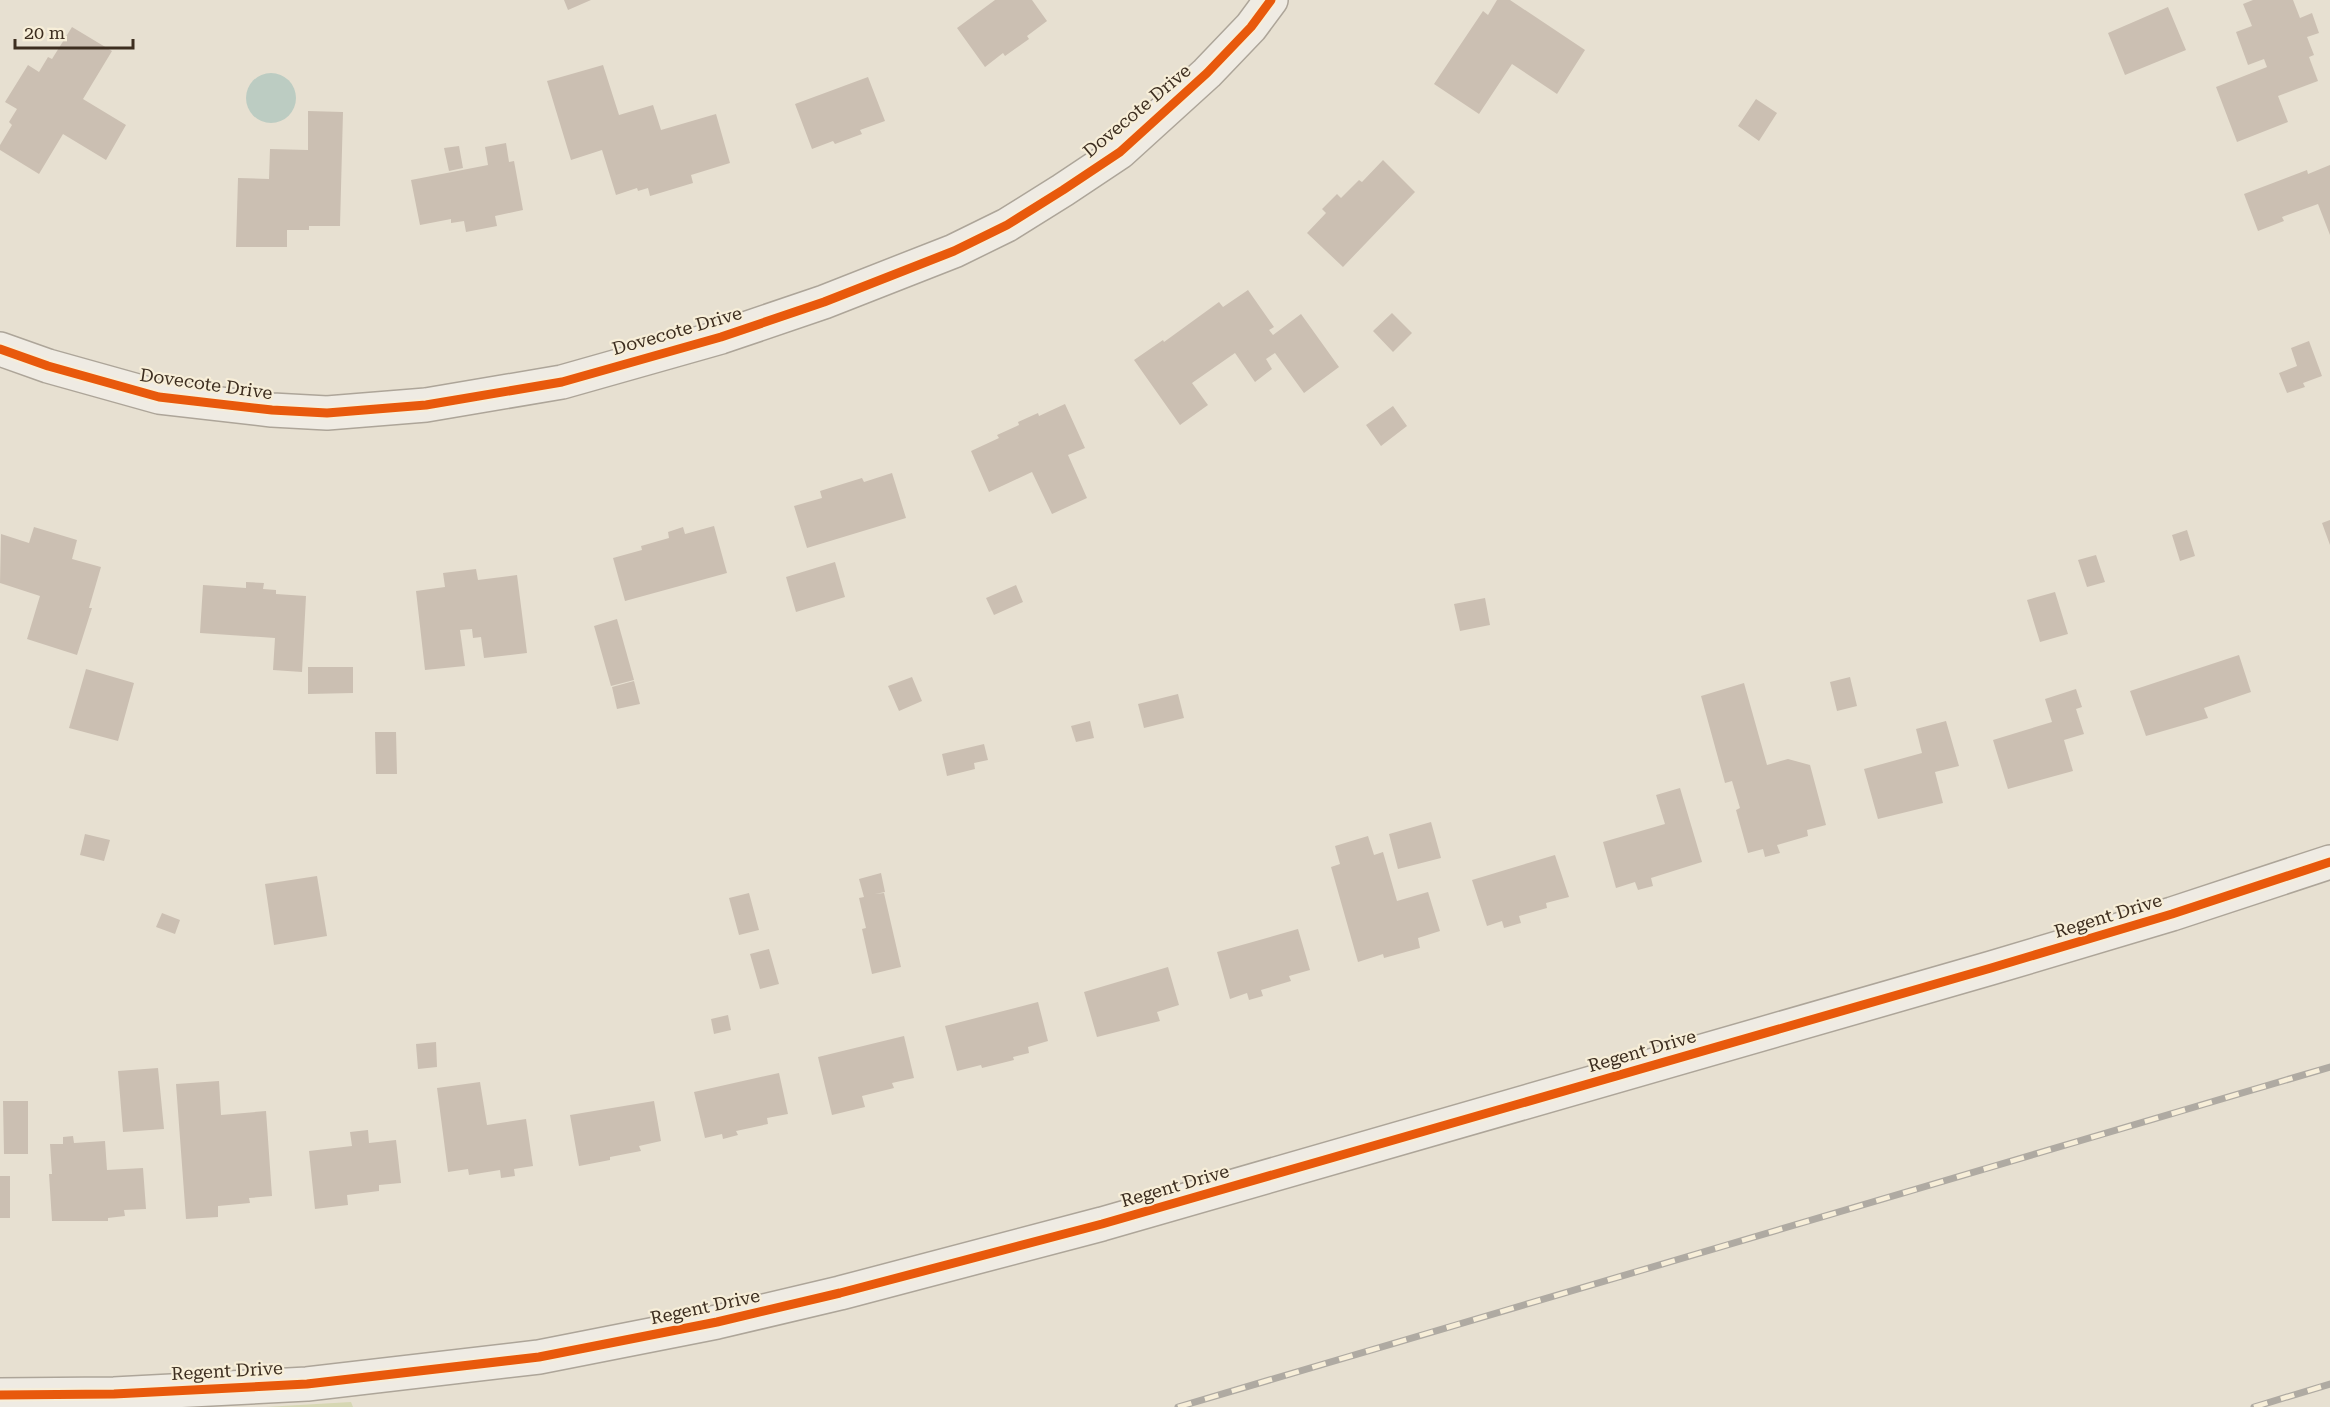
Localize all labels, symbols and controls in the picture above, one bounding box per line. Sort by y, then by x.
scale bar [15,12,134,50]
text: 20 m [24,22,65,43]
street label: Dovecote Drive [1079,59,1195,162]
street label: Dovecote Drive [610,302,744,359]
street label: Dovecote Drive [138,364,274,403]
street label: Regent Drive [2051,889,2164,942]
street label: Regent Drive [1585,1025,1698,1076]
street label: Regent Drive [1118,1160,1231,1211]
street label: Regent Drive [648,1285,762,1328]
street label: Regent Drive [171,1357,283,1384]

